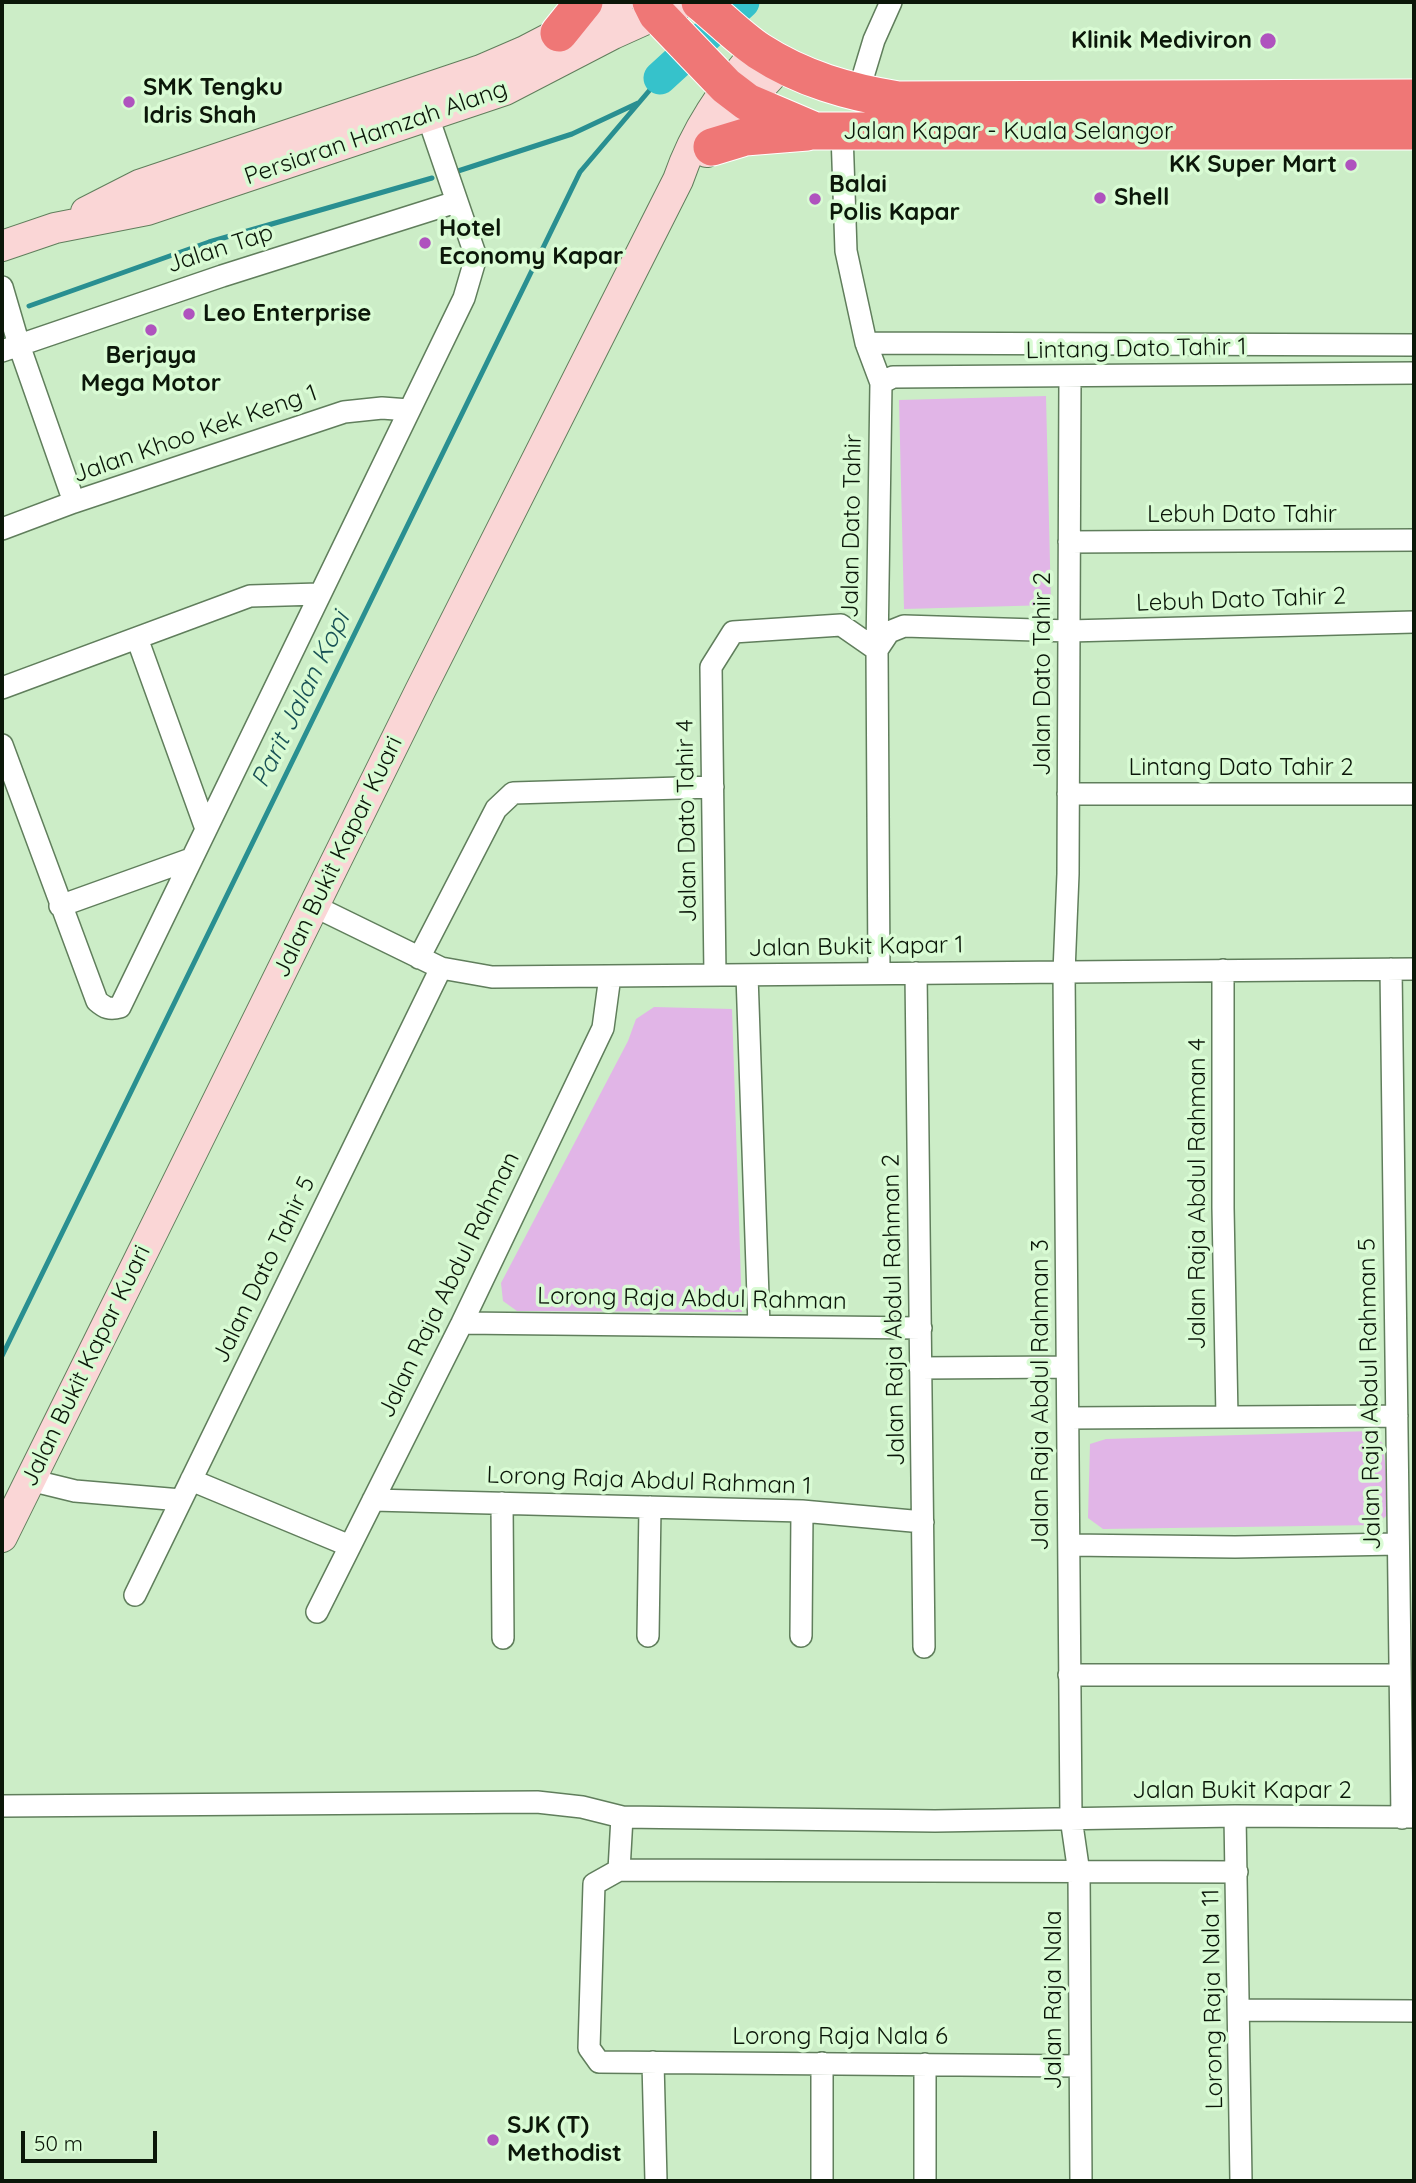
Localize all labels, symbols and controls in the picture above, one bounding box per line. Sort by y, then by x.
place label: Klinik Mediviron [1071,27,1252,55]
marker: Klinik Mediviron [1258,31,1278,51]
place label: SMK Tengku Idris Shah [143,74,283,130]
street label: Persiaran Hamzah Alang [241,74,511,192]
marker: SMK Tengku Idris Shah [121,94,137,110]
street label: Jalan Kapar - Kuala Selangor [843,118,1173,146]
place label: KK Super Mart [1169,151,1337,179]
marker: KK Super Mart [1343,157,1359,173]
place label: Balai Polis Kapar [829,171,960,227]
place label: Shell [1114,184,1170,212]
marker: Shell [1092,190,1108,206]
marker: Balai Polis Kapar [807,191,823,207]
place label: Hotel Economy Kapar [439,215,624,271]
street label: Jalan Tap [163,218,277,280]
marker: Hotel Economy Kapar [417,235,433,251]
place label: Leo Enterprise [203,300,372,328]
marker: Leo Enterprise [181,306,197,322]
marker: Berjaya Mega Motor [143,322,159,338]
street label: Lintang Dato Tahir 1 [1025,333,1247,365]
place label: Berjaya Mega Motor [81,342,221,398]
street label: Jalan Khoo Kek Keng 1 [69,379,321,489]
street label: Jalan Dato Tahir [836,434,868,618]
street label: Lebuh Dato Tahir [1147,501,1337,529]
street label: Jalan Dato Tahir 2 [1029,572,1057,776]
street label: Lebuh Dato Tahir 2 [1136,582,1346,618]
water label: Parit Jalan Kopi [245,607,357,793]
street label: Jalan Dato Tahir 4 [671,719,703,923]
street label: Jalan Bukit Kapar Kuari [267,732,409,982]
street label: Lintang Dato Tahir 2 [1128,754,1354,782]
street label: Jalan Bukit Kapar 1 [748,931,964,963]
street label: Jalan Raja Abdul Rahman 4 [1184,1038,1212,1350]
street label: Jalan Raja Abdul Rahman [372,1147,526,1423]
street label: Jalan Raja Abdul Rahman 2 [877,1154,911,1466]
street label: Jalan Dato Tahir 5 [206,1172,322,1368]
street label: Jalan Raja Abdul Rahman 5 [1353,1238,1387,1550]
street label: Jalan Raja Abdul Rahman 3 [1027,1239,1055,1551]
street label: Jalan Bukit Kapar Kuari [15,1241,157,1491]
street label: Lorong Raja Abdul Rahman [537,1282,847,1316]
street label: Lorong Raja Abdul Rahman 1 [486,1461,812,1501]
street label: Jalan Bukit Kapar 2 [1132,1777,1352,1805]
street label: Lorong Raja Nala 11 [1197,1888,1229,2110]
street label: Jalan Raja Nala [1040,1910,1068,2090]
street label: Lorong Raja Nala 6 [732,2023,948,2051]
place label: SJK (T) Methodist [507,2112,622,2168]
scale bar [24,2116,161,2160]
text: 50 m [34,2130,83,2156]
marker: SJK (T) Methodist [485,2132,501,2148]

